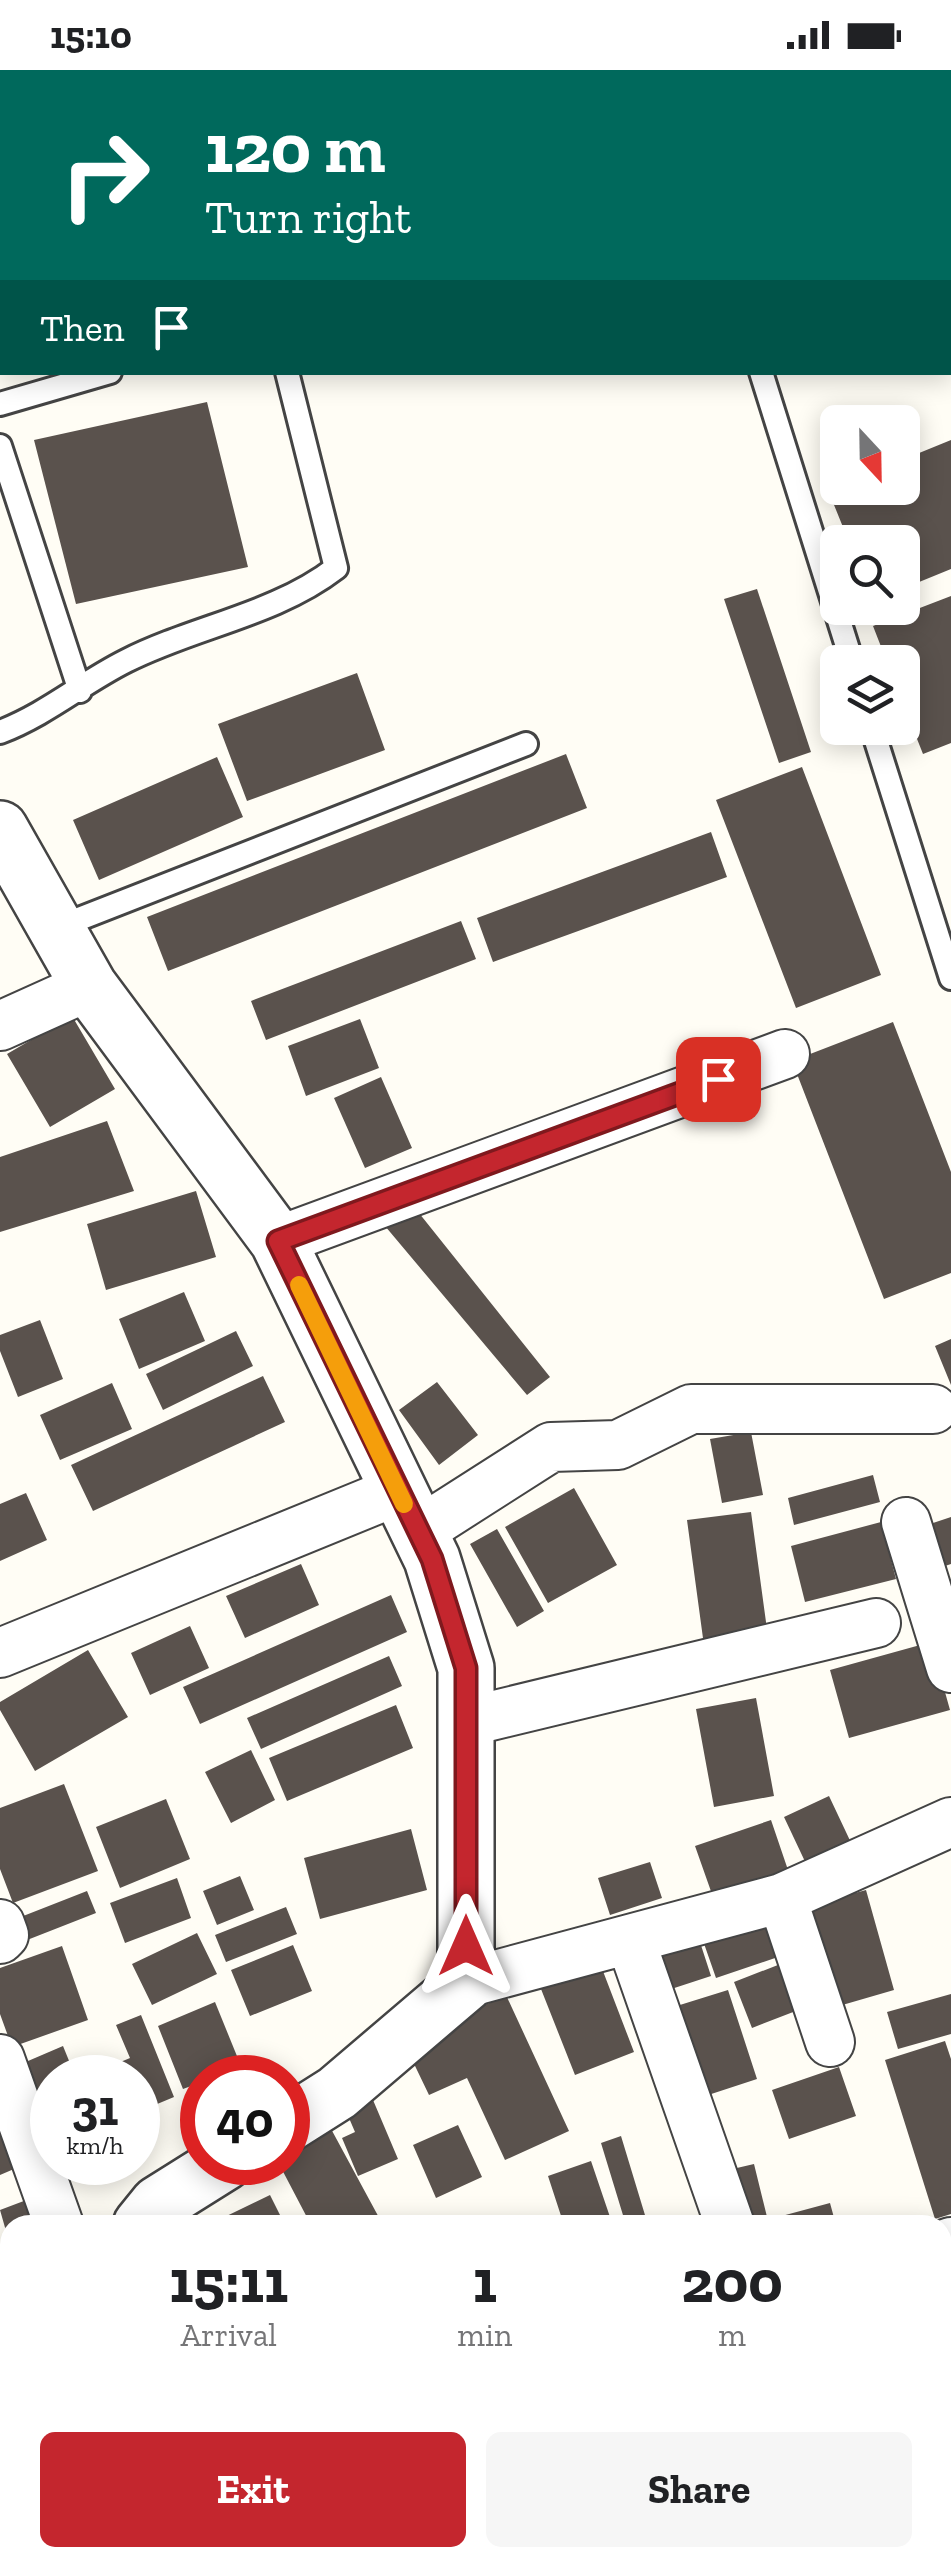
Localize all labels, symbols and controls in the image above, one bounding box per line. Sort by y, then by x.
text: 15:10 [50,12,132,58]
text: 120 m [205,106,386,190]
icon: right [40,110,170,240]
text: Turn right [205,191,411,245]
icon: arrive [144,300,199,355]
text: Then [40,305,124,351]
north arrow [820,405,920,505]
map controls [820,405,920,745]
button: search [820,525,920,625]
button: layers [820,645,920,745]
pin [676,1037,761,1122]
icon: arrive [691,1052,746,1107]
position arrow [414,1894,518,1998]
speed limit sign: 40 [180,2055,310,2185]
text: 31 [72,2078,118,2138]
text: km/h [66,2130,124,2160]
text: 15:11 [169,2245,288,2317]
text: 1 [473,2245,497,2317]
text: 200 [681,2245,783,2317]
text: Arrival [180,2316,277,2354]
text: min [457,2316,512,2354]
text: m [718,2316,746,2354]
button: Exit [40,2432,466,2547]
button: Share [486,2432,912,2547]

